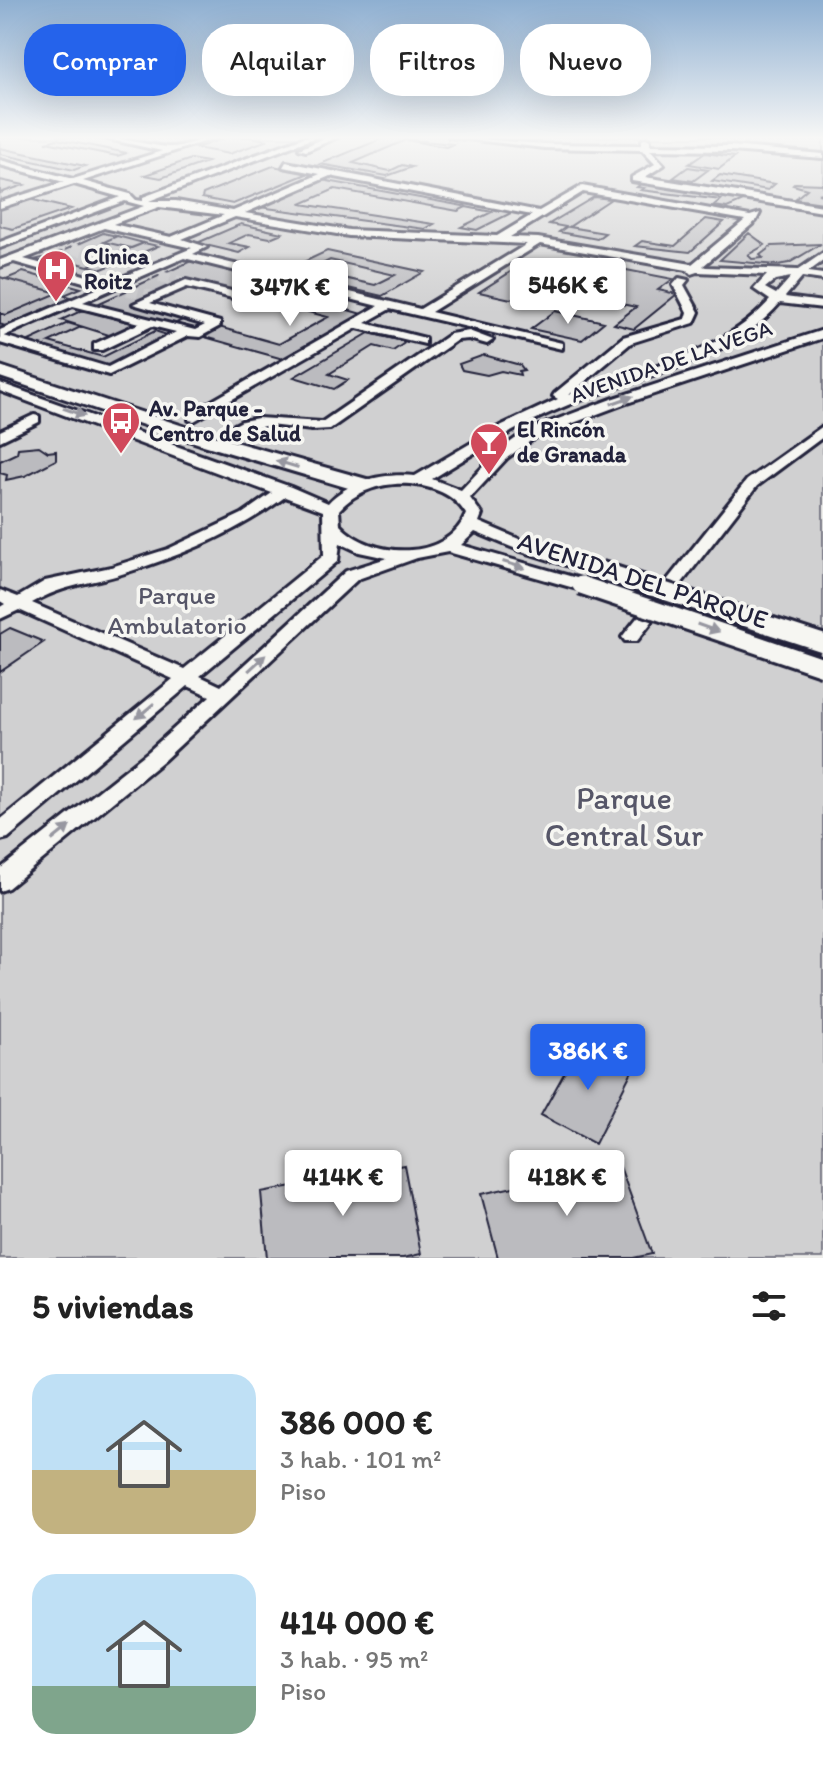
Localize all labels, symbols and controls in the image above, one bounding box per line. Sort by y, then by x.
chip: Comprar [24,24,186,96]
chip: Alquilar [202,24,354,96]
chip: Filtros [370,24,504,96]
chip: Nuevo [520,24,651,96]
place label: Clinica Roitz [84,243,150,295]
hospital icon: Clinica Roitz [35,248,77,303]
pin: 546K € [503,258,633,326]
pin: 347K € [225,260,355,328]
text: 546K € [528,268,608,300]
text: 347K € [250,270,330,302]
street label: AVENIDA DE LA VEGA [567,314,776,409]
one-way arrow [610,394,634,406]
place label: Av. Parque - Centro de Salud [148,395,302,447]
bus stop icon: Av. Parque - Centro de Salud [100,400,142,455]
one-way arrow [62,407,86,419]
place label: El Rincón de Granada [517,416,627,468]
bar icon: El Rincón de Granada [468,421,510,476]
one-way arrow [275,458,299,470]
street label: AVENIDA DEL PARQUE [514,524,772,636]
one-way arrow [502,559,526,572]
park label: Parque Ambulatorio [107,579,247,641]
one-way arrow [696,623,720,635]
one-way arrow [247,654,266,672]
one-way arrow [135,702,155,719]
park label: Parque Central Sur [545,779,703,854]
one-way arrow [50,825,70,842]
pin: 386K € [523,1024,653,1092]
text: 386K € [548,1034,628,1066]
pin: 414K € [278,1150,408,1218]
pin: 418K € [502,1150,632,1218]
text: 414K € [303,1160,383,1192]
text: 418K € [527,1160,607,1192]
icon: filters [747,1284,791,1328]
text: 5 viviendas [32,1286,194,1327]
text: 386 000 € [280,1402,433,1443]
icon: home [96,1406,192,1502]
text: 3 hab. · 101 m² [280,1443,441,1475]
text: Piso [280,1475,326,1507]
text: 414 000 € [280,1602,434,1643]
icon: home [96,1606,192,1702]
text: 3 hab. · 95 m² [280,1643,429,1675]
text: Piso [280,1675,326,1707]

